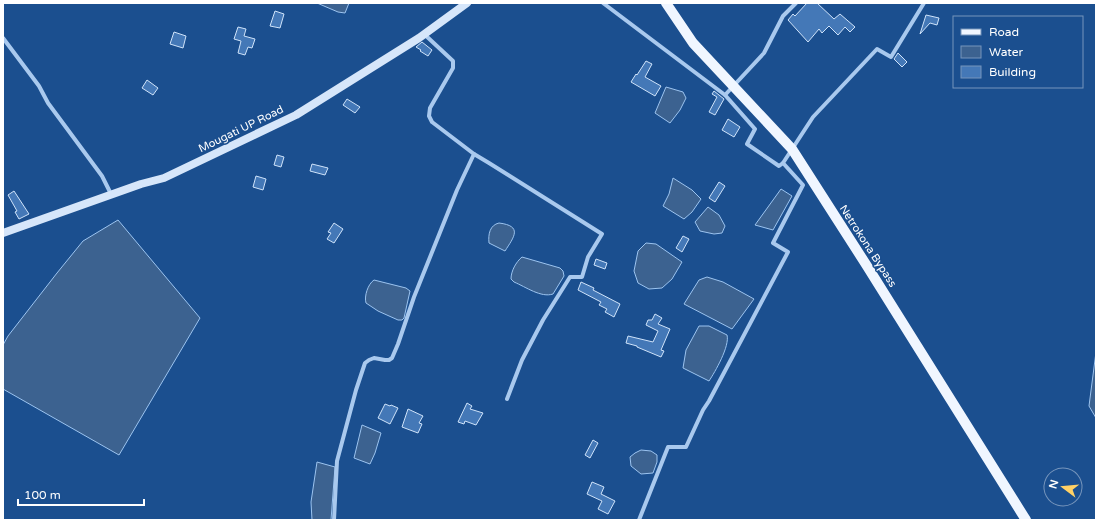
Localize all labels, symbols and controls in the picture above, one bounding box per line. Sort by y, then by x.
legend [953,16,1083,88]
text: Road [989,25,1019,39]
text: Water [989,45,1024,59]
text: Building [989,65,1036,79]
street label: Mougati UP Road [196,103,286,155]
street label: Netrokona Bypass [837,203,899,289]
north arrow [1043,467,1083,507]
text: N [1046,478,1061,490]
scale bar [18,481,144,507]
text: 100 m [24,488,61,502]

